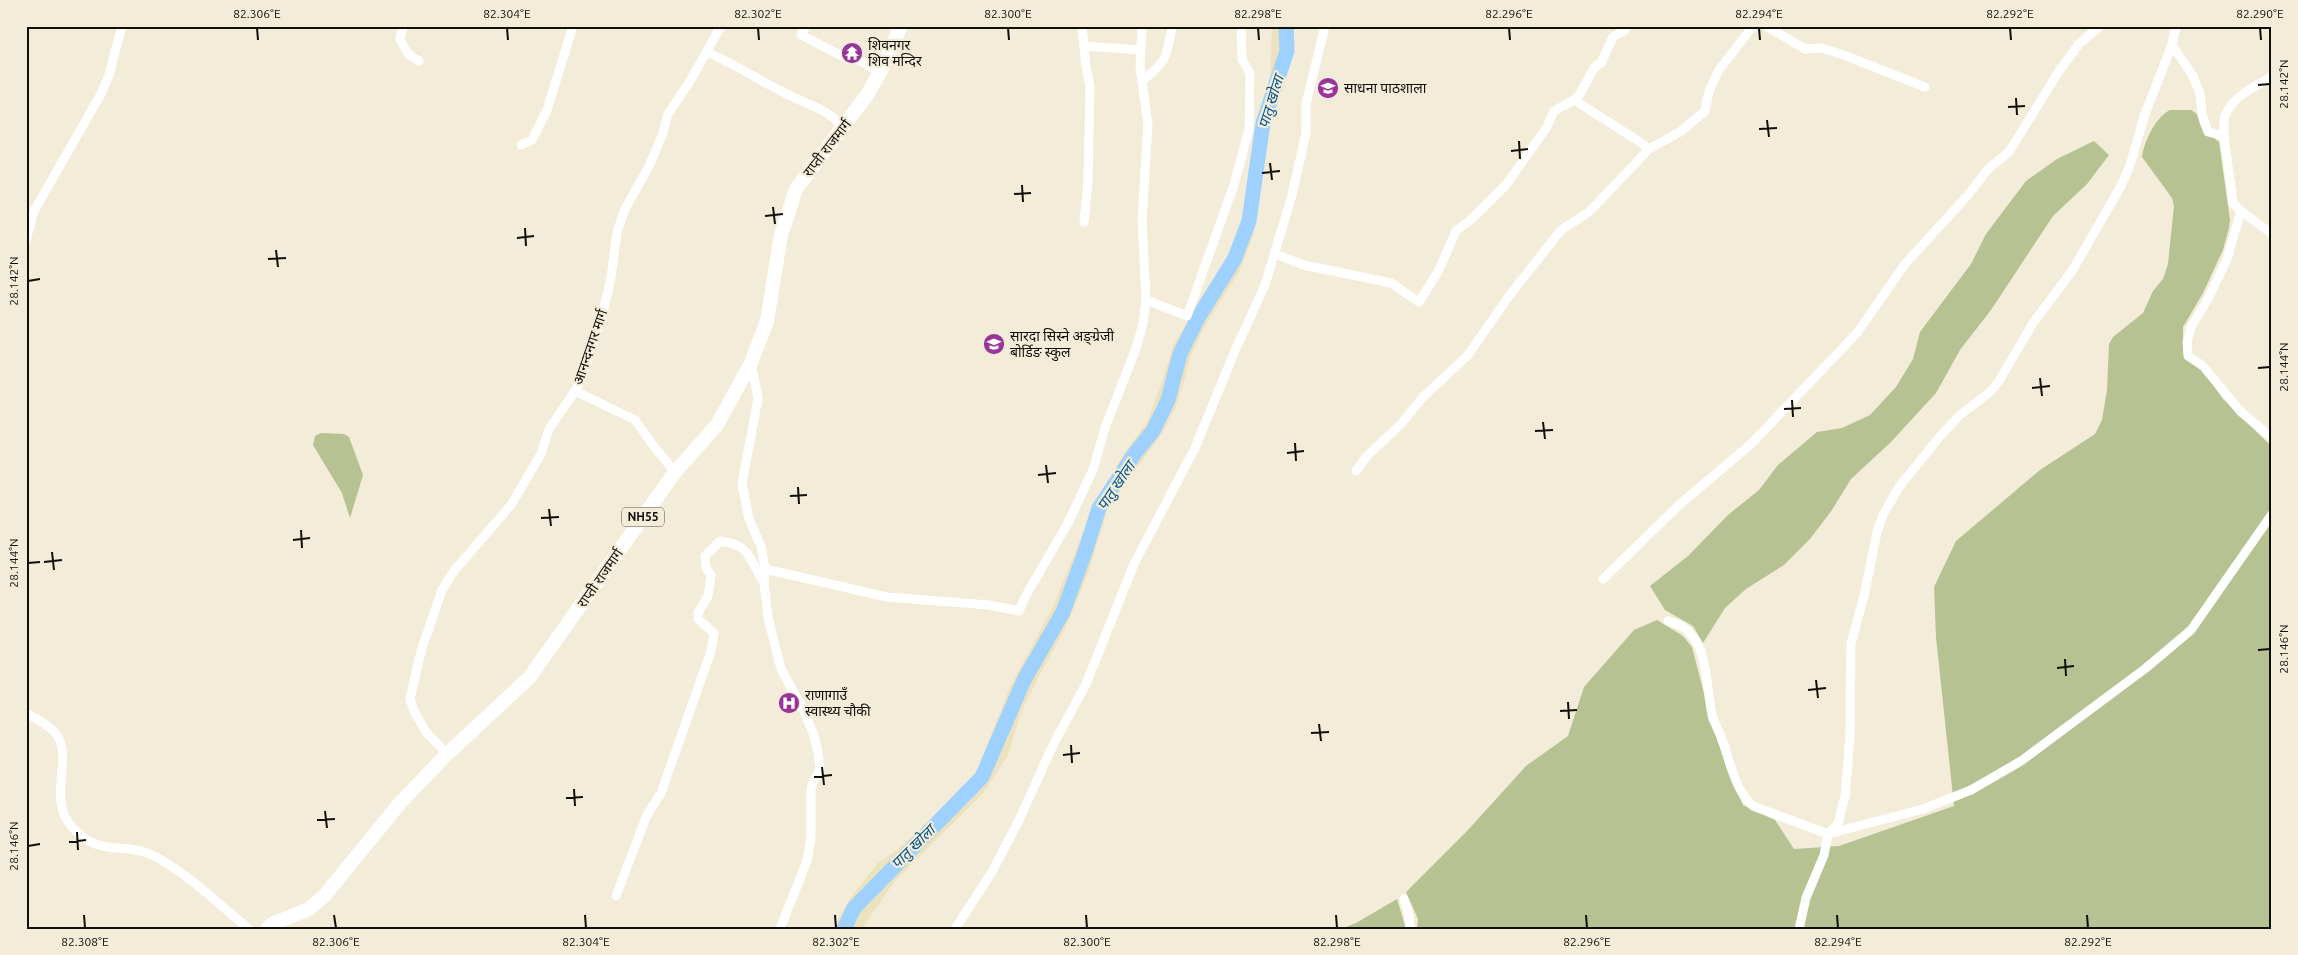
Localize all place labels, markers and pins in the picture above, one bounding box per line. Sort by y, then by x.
place label: शिवनगर शिव मन्दिर [868,37,922,69]
temple icon: शिवनगर शिव मन्दिर [840,41,864,65]
school or university icon: साधना पाठशाला [1316,76,1340,100]
place label: साधना पाठशाला [1344,80,1427,96]
place label: सारदा सिस्ने अङ्ग्रेजी बोर्डिङ स्कुल [1010,327,1114,362]
school or university icon: सारदा सिस्ने अङ्ग्रेजी बोर्डिङ स्कुल [982,332,1006,356]
place label: राणागाउँ स्वास्थ्य चौकी [805,686,871,719]
hospital icon: राणागाउँ स्वास्थ्य चौकी [777,691,801,715]

